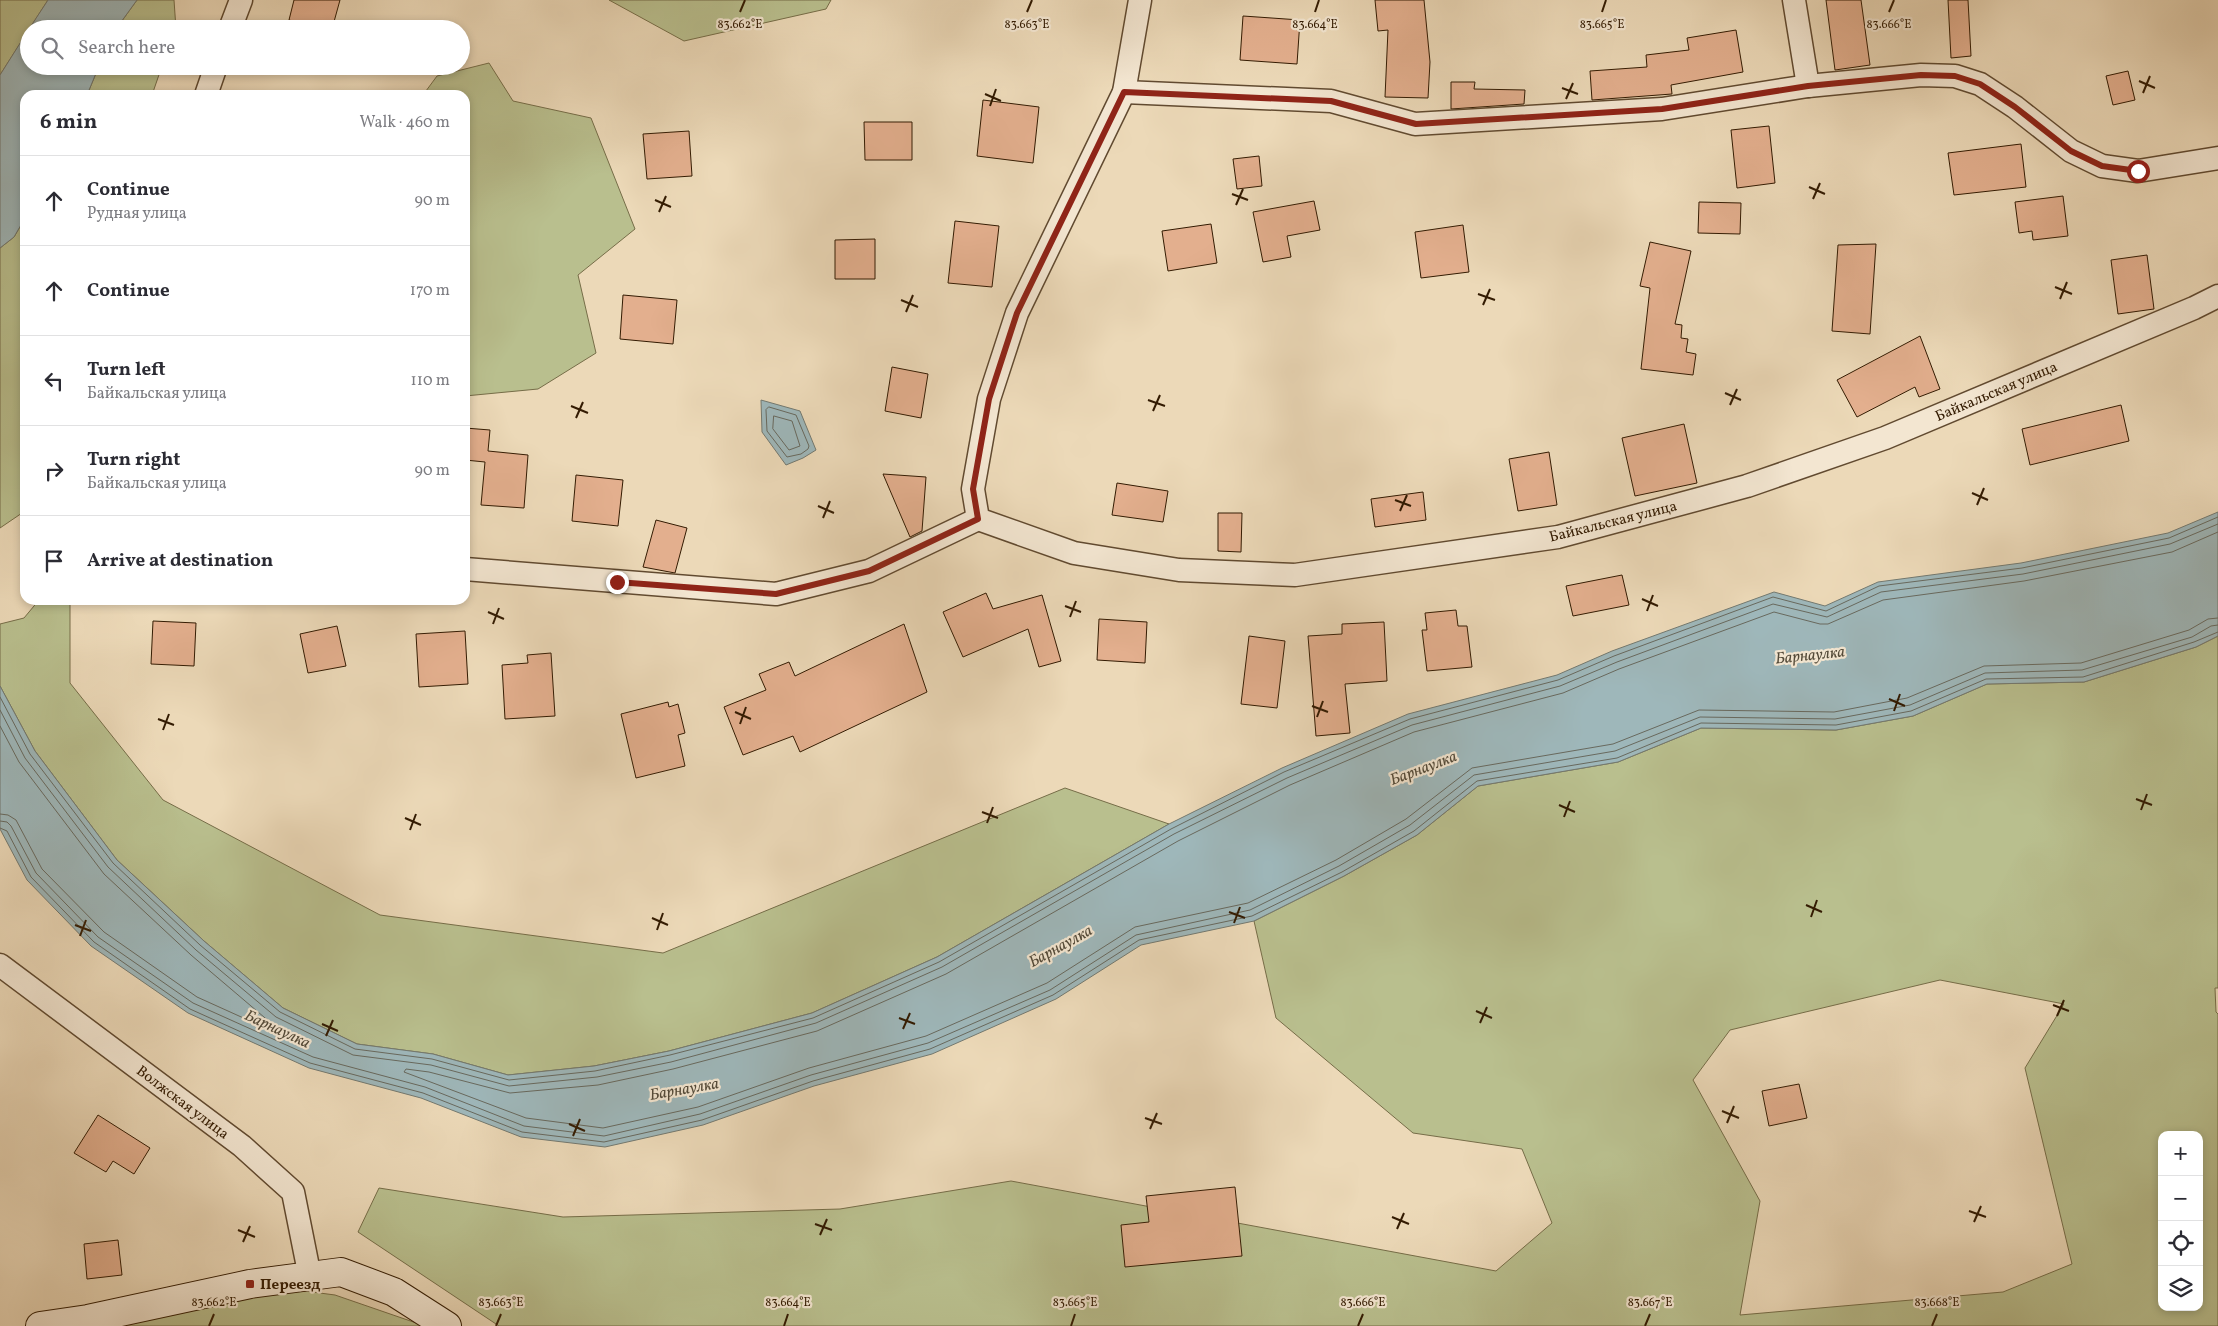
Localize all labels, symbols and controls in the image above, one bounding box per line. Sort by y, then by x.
text: 83.662°E [717,17,763,33]
text: 83.663°E [1005,17,1049,33]
text: 83.664°E [1292,17,1338,33]
text: 83.665°E [1580,17,1624,33]
text: 83.666°E [1866,17,1912,33]
search box [20,20,470,75]
icon: search [38,34,66,62]
text: Search here [78,35,175,61]
text: 6 min [40,108,97,137]
text: Walk · 460 m [360,112,450,134]
route start [2127,160,2150,183]
text: Continue [87,177,170,203]
icon: ahead [40,187,68,215]
text: 90 m [414,190,450,212]
text: Рудная улица [87,203,187,225]
icon: ahead [40,277,68,305]
text: Continue [87,278,170,304]
text: 170 m [410,280,450,302]
text: Turn left [87,357,166,383]
street label: Байкальская улица [1932,357,2061,428]
icon: left [40,367,68,395]
text: 110 m [411,370,450,392]
text: Байкальская улица [87,383,227,405]
text: Turn right [87,447,180,473]
icon: right [40,457,68,485]
text: 90 m [414,460,450,482]
text: Байкальская улица [87,473,227,495]
street label: Байкальская улица [1547,496,1679,548]
icon: arrive [40,547,68,575]
text: Arrive at destination [87,548,273,574]
route end [606,571,629,594]
water label: Барнаулка [1774,641,1846,671]
water label: Барнаулка [1387,746,1461,792]
water label: Барнаулка [1025,920,1097,973]
water label: Барнаулка [241,1005,314,1055]
street label: Волжская улица [131,1061,233,1145]
water label: Барнаулка [648,1073,721,1107]
map controls [2158,1131,2203,1311]
button: + [2158,1131,2203,1176]
button: − [2158,1176,2203,1221]
button: locate [2158,1221,2203,1266]
button: layers [2158,1266,2203,1311]
place label: Переезд [260,1275,321,1296]
marker: Переезд [244,1278,256,1290]
text: 83.662°E [191,1295,237,1311]
text: 83.663°E [479,1295,523,1311]
text: 83.664°E [765,1295,811,1311]
text: 83.665°E [1053,1295,1097,1311]
text: 83.666°E [1340,1295,1386,1311]
text: 83.667°E [1628,1295,1672,1311]
text: 83.668°E [1914,1295,1960,1311]

